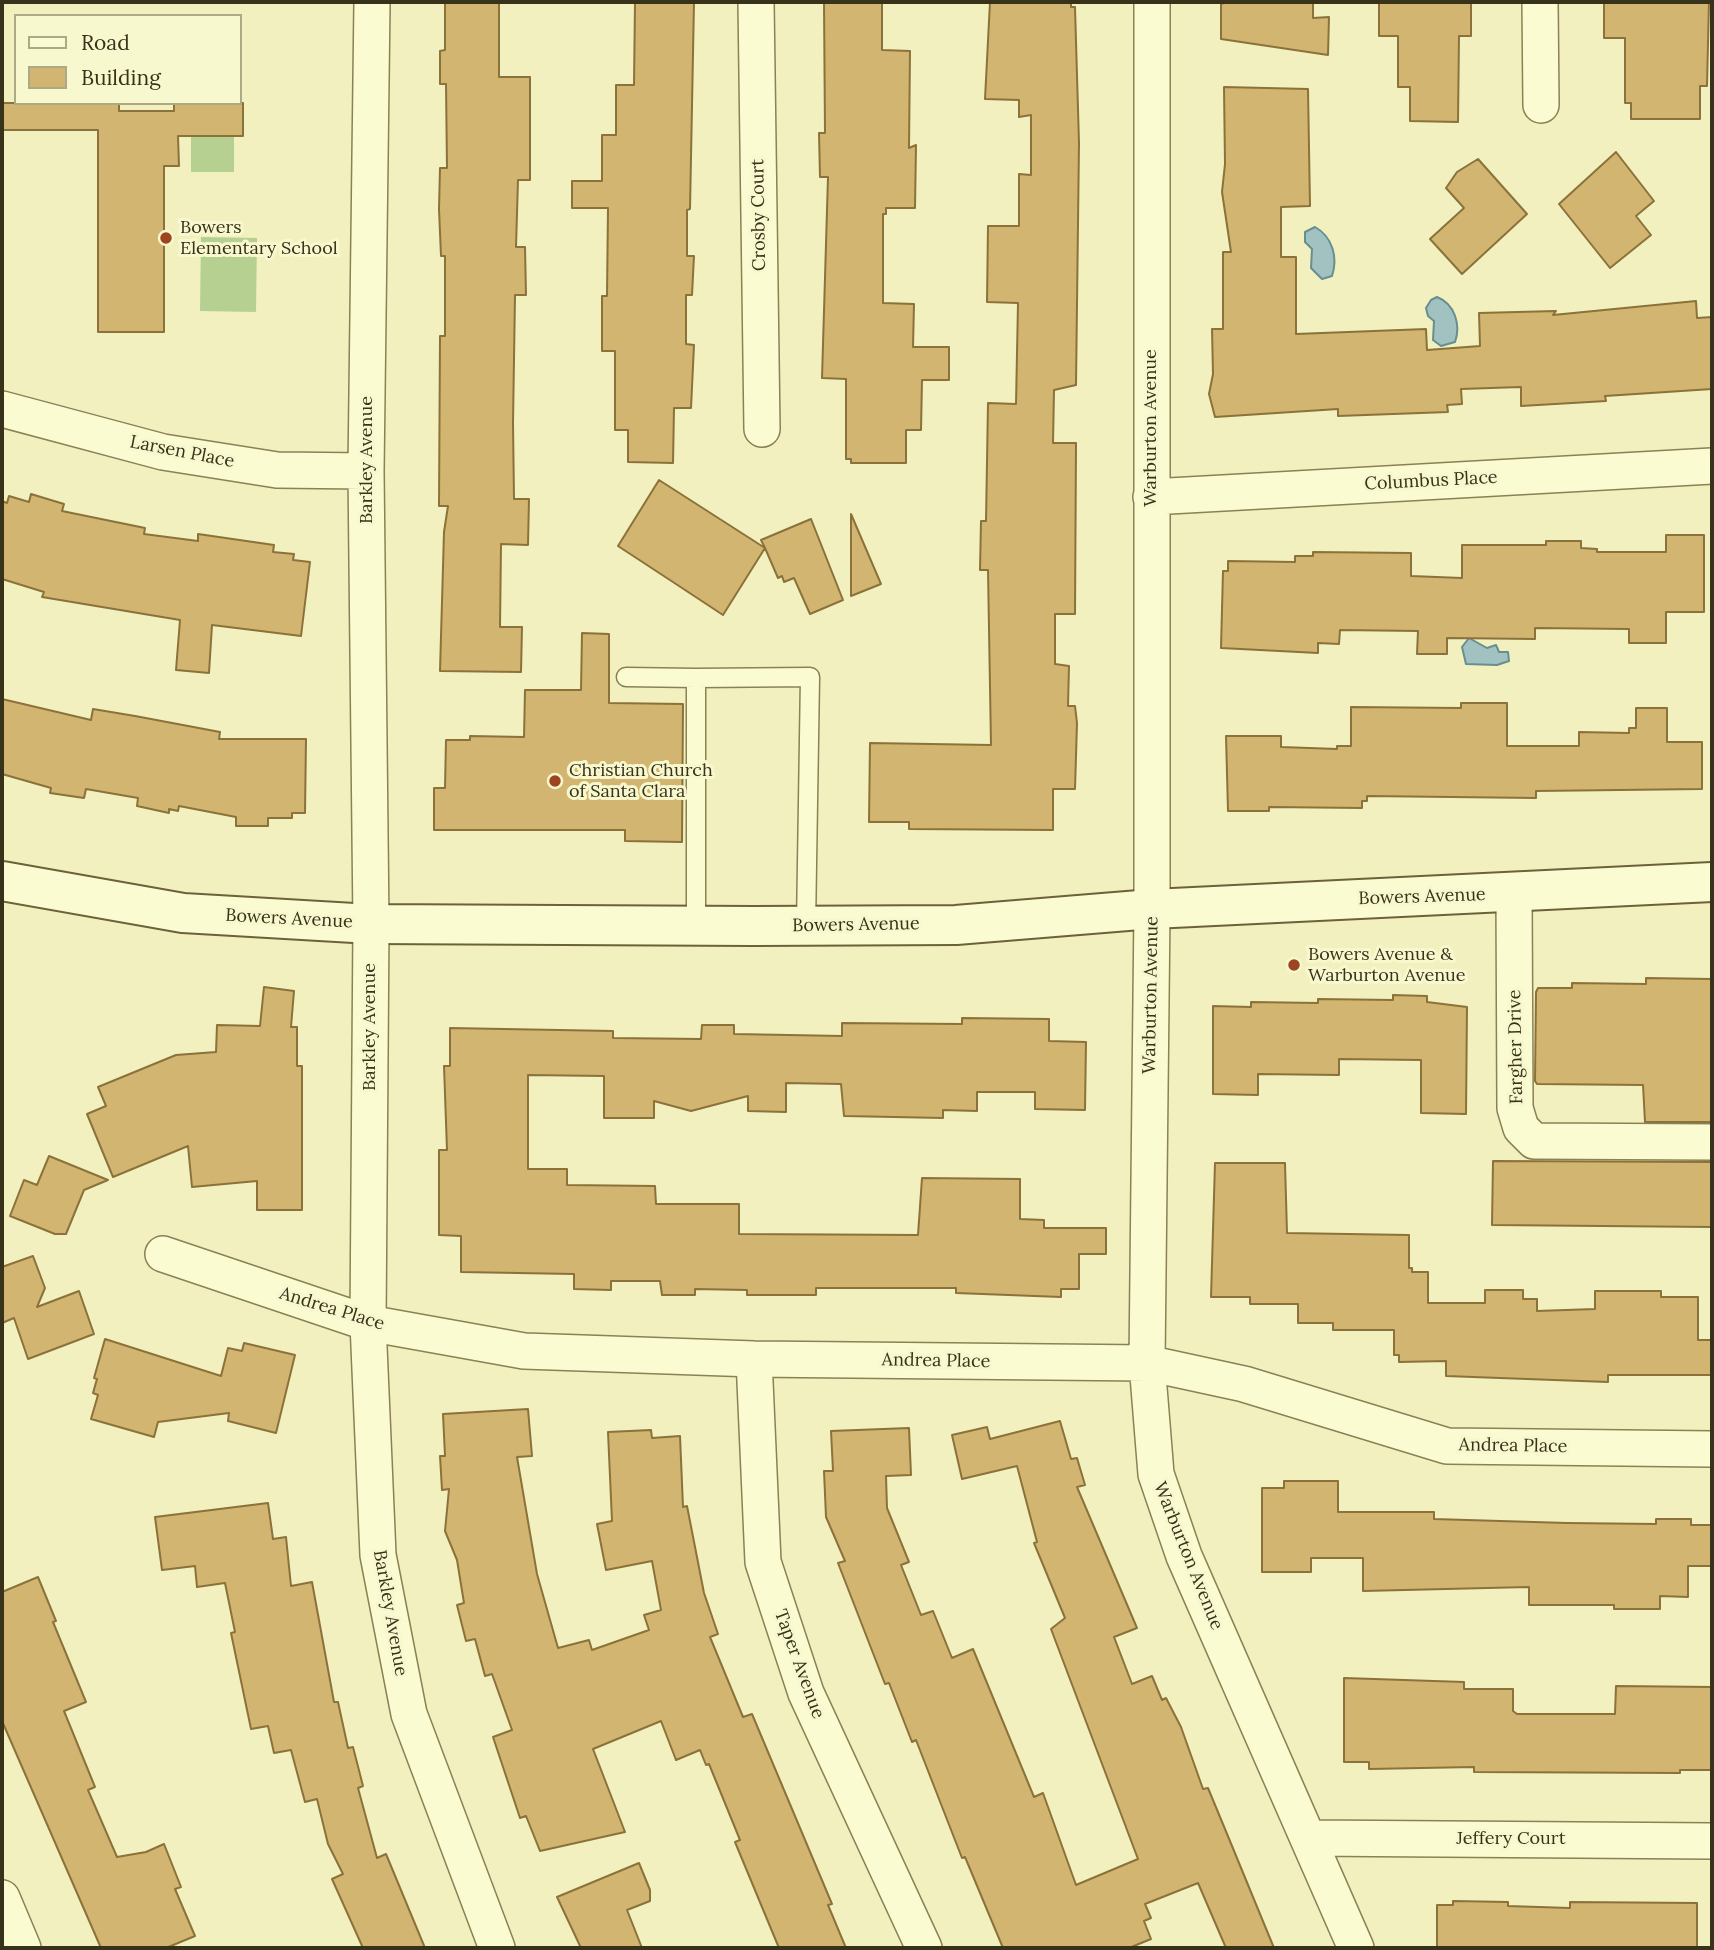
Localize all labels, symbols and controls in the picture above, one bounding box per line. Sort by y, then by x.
legend [14,14,242,105]
text: Road [81,29,130,56]
text: Building [81,64,161,91]
street label: Crosby Court [747,159,771,271]
place label: Bowers Elementary School [180,217,338,260]
marker: Bowers Elementary School [158,230,174,246]
street label: Warburton Avenue [1140,349,1162,507]
street label: Barkley Avenue [356,396,378,524]
street label: Larsen Place [128,431,236,473]
street label: Columbus Place [1364,467,1498,495]
place label: Christian Church of Santa Clara [569,760,713,802]
marker: Christian Church of Santa Clara [547,773,563,789]
street label: Bowers Avenue [1358,884,1486,910]
street label: Bowers Avenue [225,905,353,933]
street label: Bowers Avenue [792,913,920,937]
street label: Warburton Avenue [1139,916,1163,1074]
place label: Bowers Avenue & Warburton Avenue [1308,944,1466,986]
marker: Bowers Avenue & Warburton Avenue [1286,957,1302,973]
street label: Barkley Avenue [359,963,381,1091]
street label: Fargher Drive [1504,990,1528,1104]
street label: Andrea Place [277,1283,387,1335]
street label: Andrea Place [882,1349,990,1373]
street label: Andrea Place [1459,1434,1567,1458]
street label: Warburton Avenue [1148,1479,1228,1633]
street label: Barkley Avenue [368,1548,412,1678]
street label: Taper Avenue [769,1607,829,1721]
street label: Jeffery Court [1456,1828,1566,1850]

